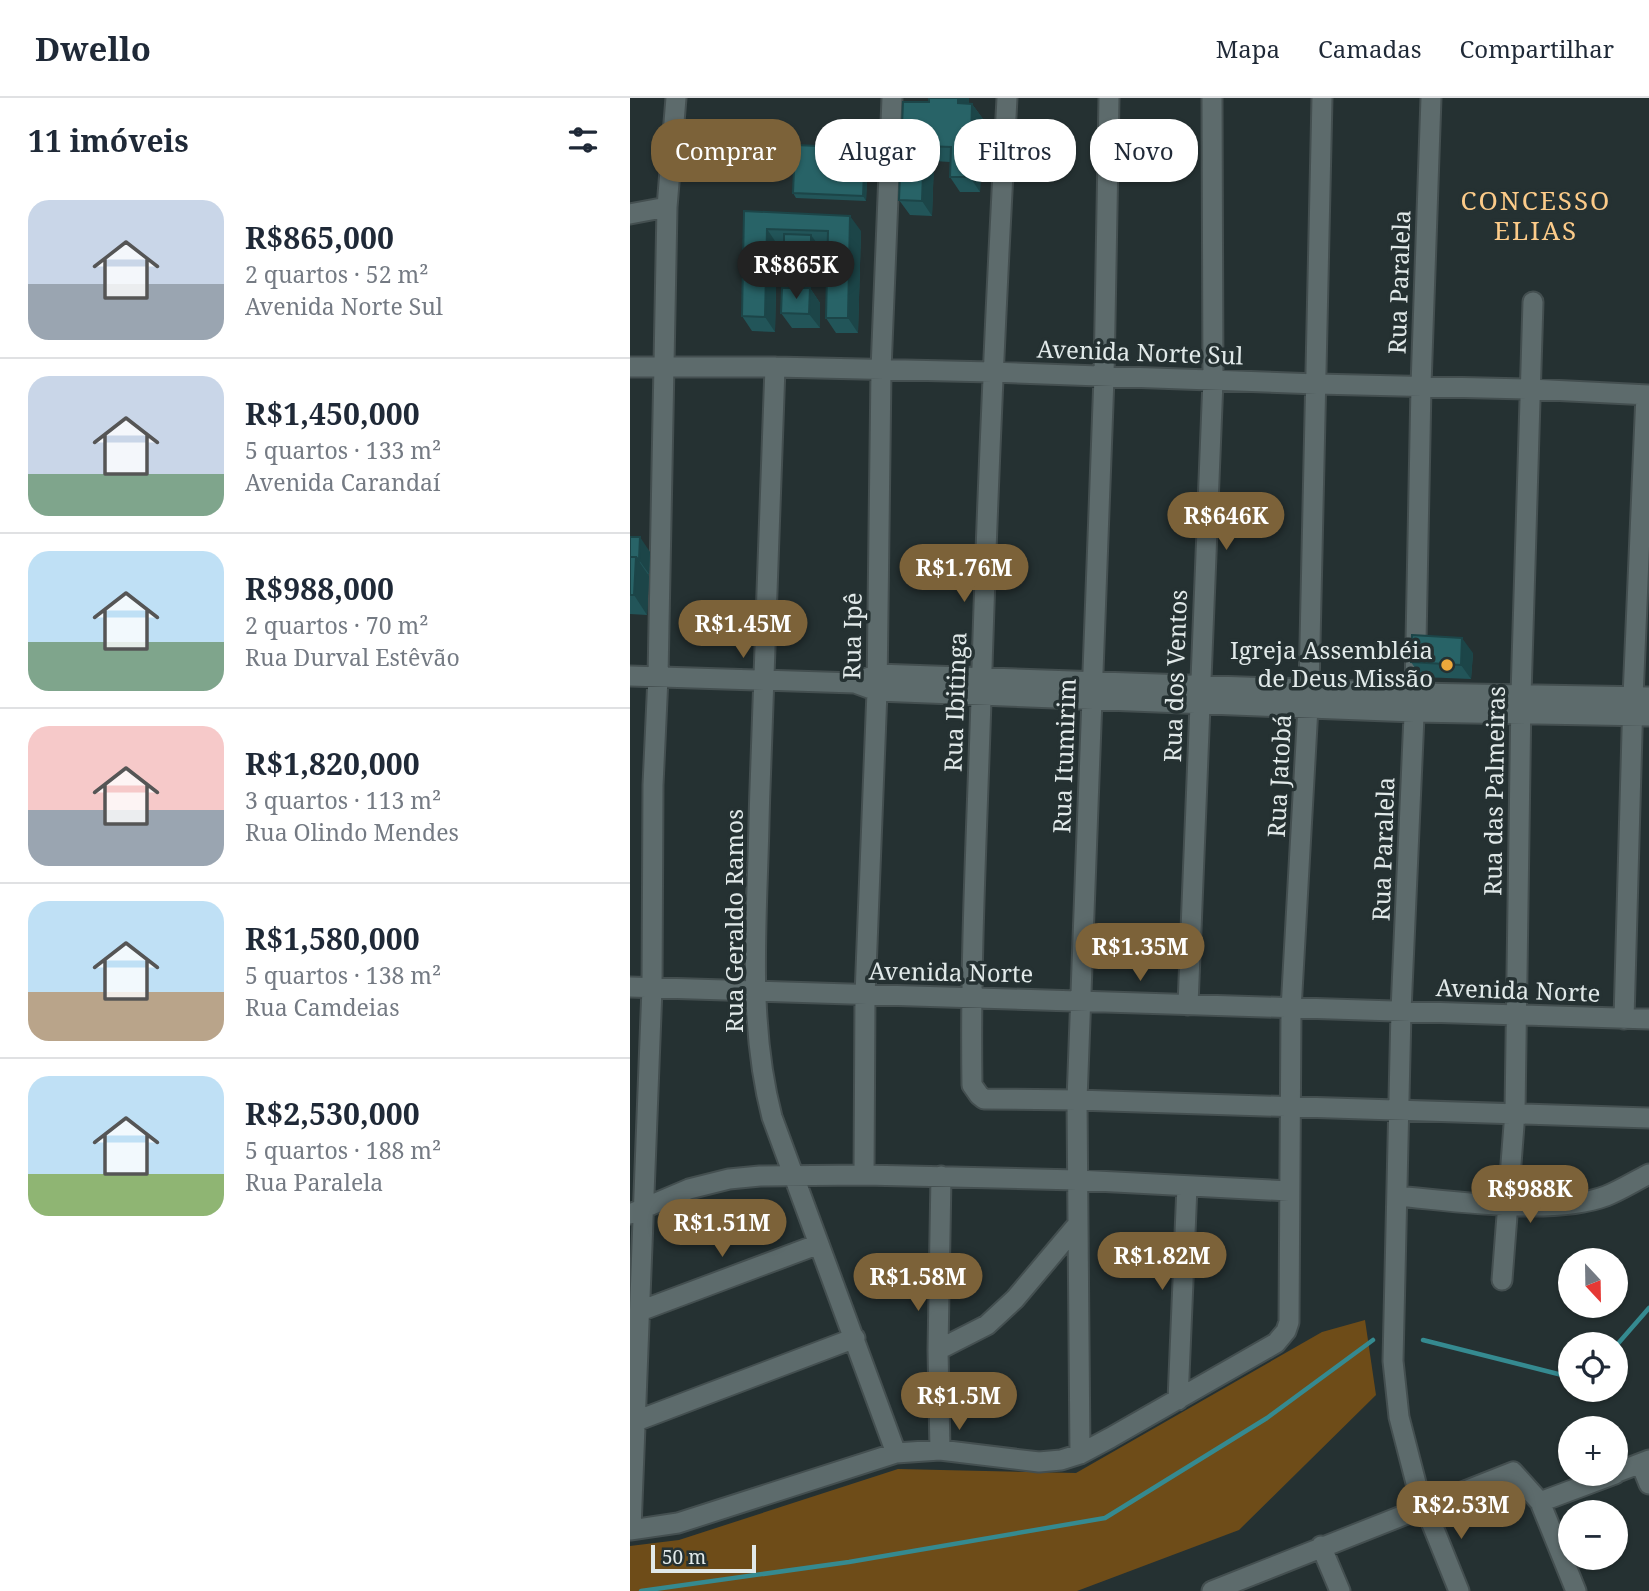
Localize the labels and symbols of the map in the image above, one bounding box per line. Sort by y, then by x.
district label: CONCESSO ELIAS [1461,182,1611,248]
street label: Rua Paralela [1379,209,1418,355]
pin: R$865K [739,242,853,301]
street label: Avenida Norte Sul [1036,331,1244,372]
pin: R$646K [1169,492,1283,552]
pin: R$1.76M [899,545,1029,604]
street label: Rua dos Ventos [1155,589,1194,763]
street label: Rua Ipê [834,592,869,680]
pin: R$1.45M [678,601,808,660]
street label: Rua Ibitinga [936,631,973,772]
place label: Igreja Assembléia de Deus Missão [1230,633,1433,694]
marker: Igreja Assembléia de Deus Missão [1439,657,1455,673]
street label: Rua Itumirim [1044,677,1083,834]
street label: Rua das Palmeiras [1475,686,1512,896]
street label: Rua Jatobá [1259,713,1298,838]
street label: Rua Paralela [1363,776,1402,922]
street label: Rua Geraldo Ramos [717,809,750,1033]
pin: R$1.35M [1075,924,1205,983]
street label: Avenida Norte [868,954,1034,989]
street label: Avenida Norte [1435,970,1601,1009]
pin: R$988K [1473,1166,1587,1225]
pin: R$1.51M [657,1200,787,1259]
pin: R$1.82M [1097,1232,1227,1292]
north arrow [1558,1248,1628,1318]
pin: R$1.58M [853,1254,983,1313]
pin: R$1.5M [902,1372,1016,1432]
pin: R$2.53M [1396,1482,1526,1541]
scale bar [651,1542,756,1574]

